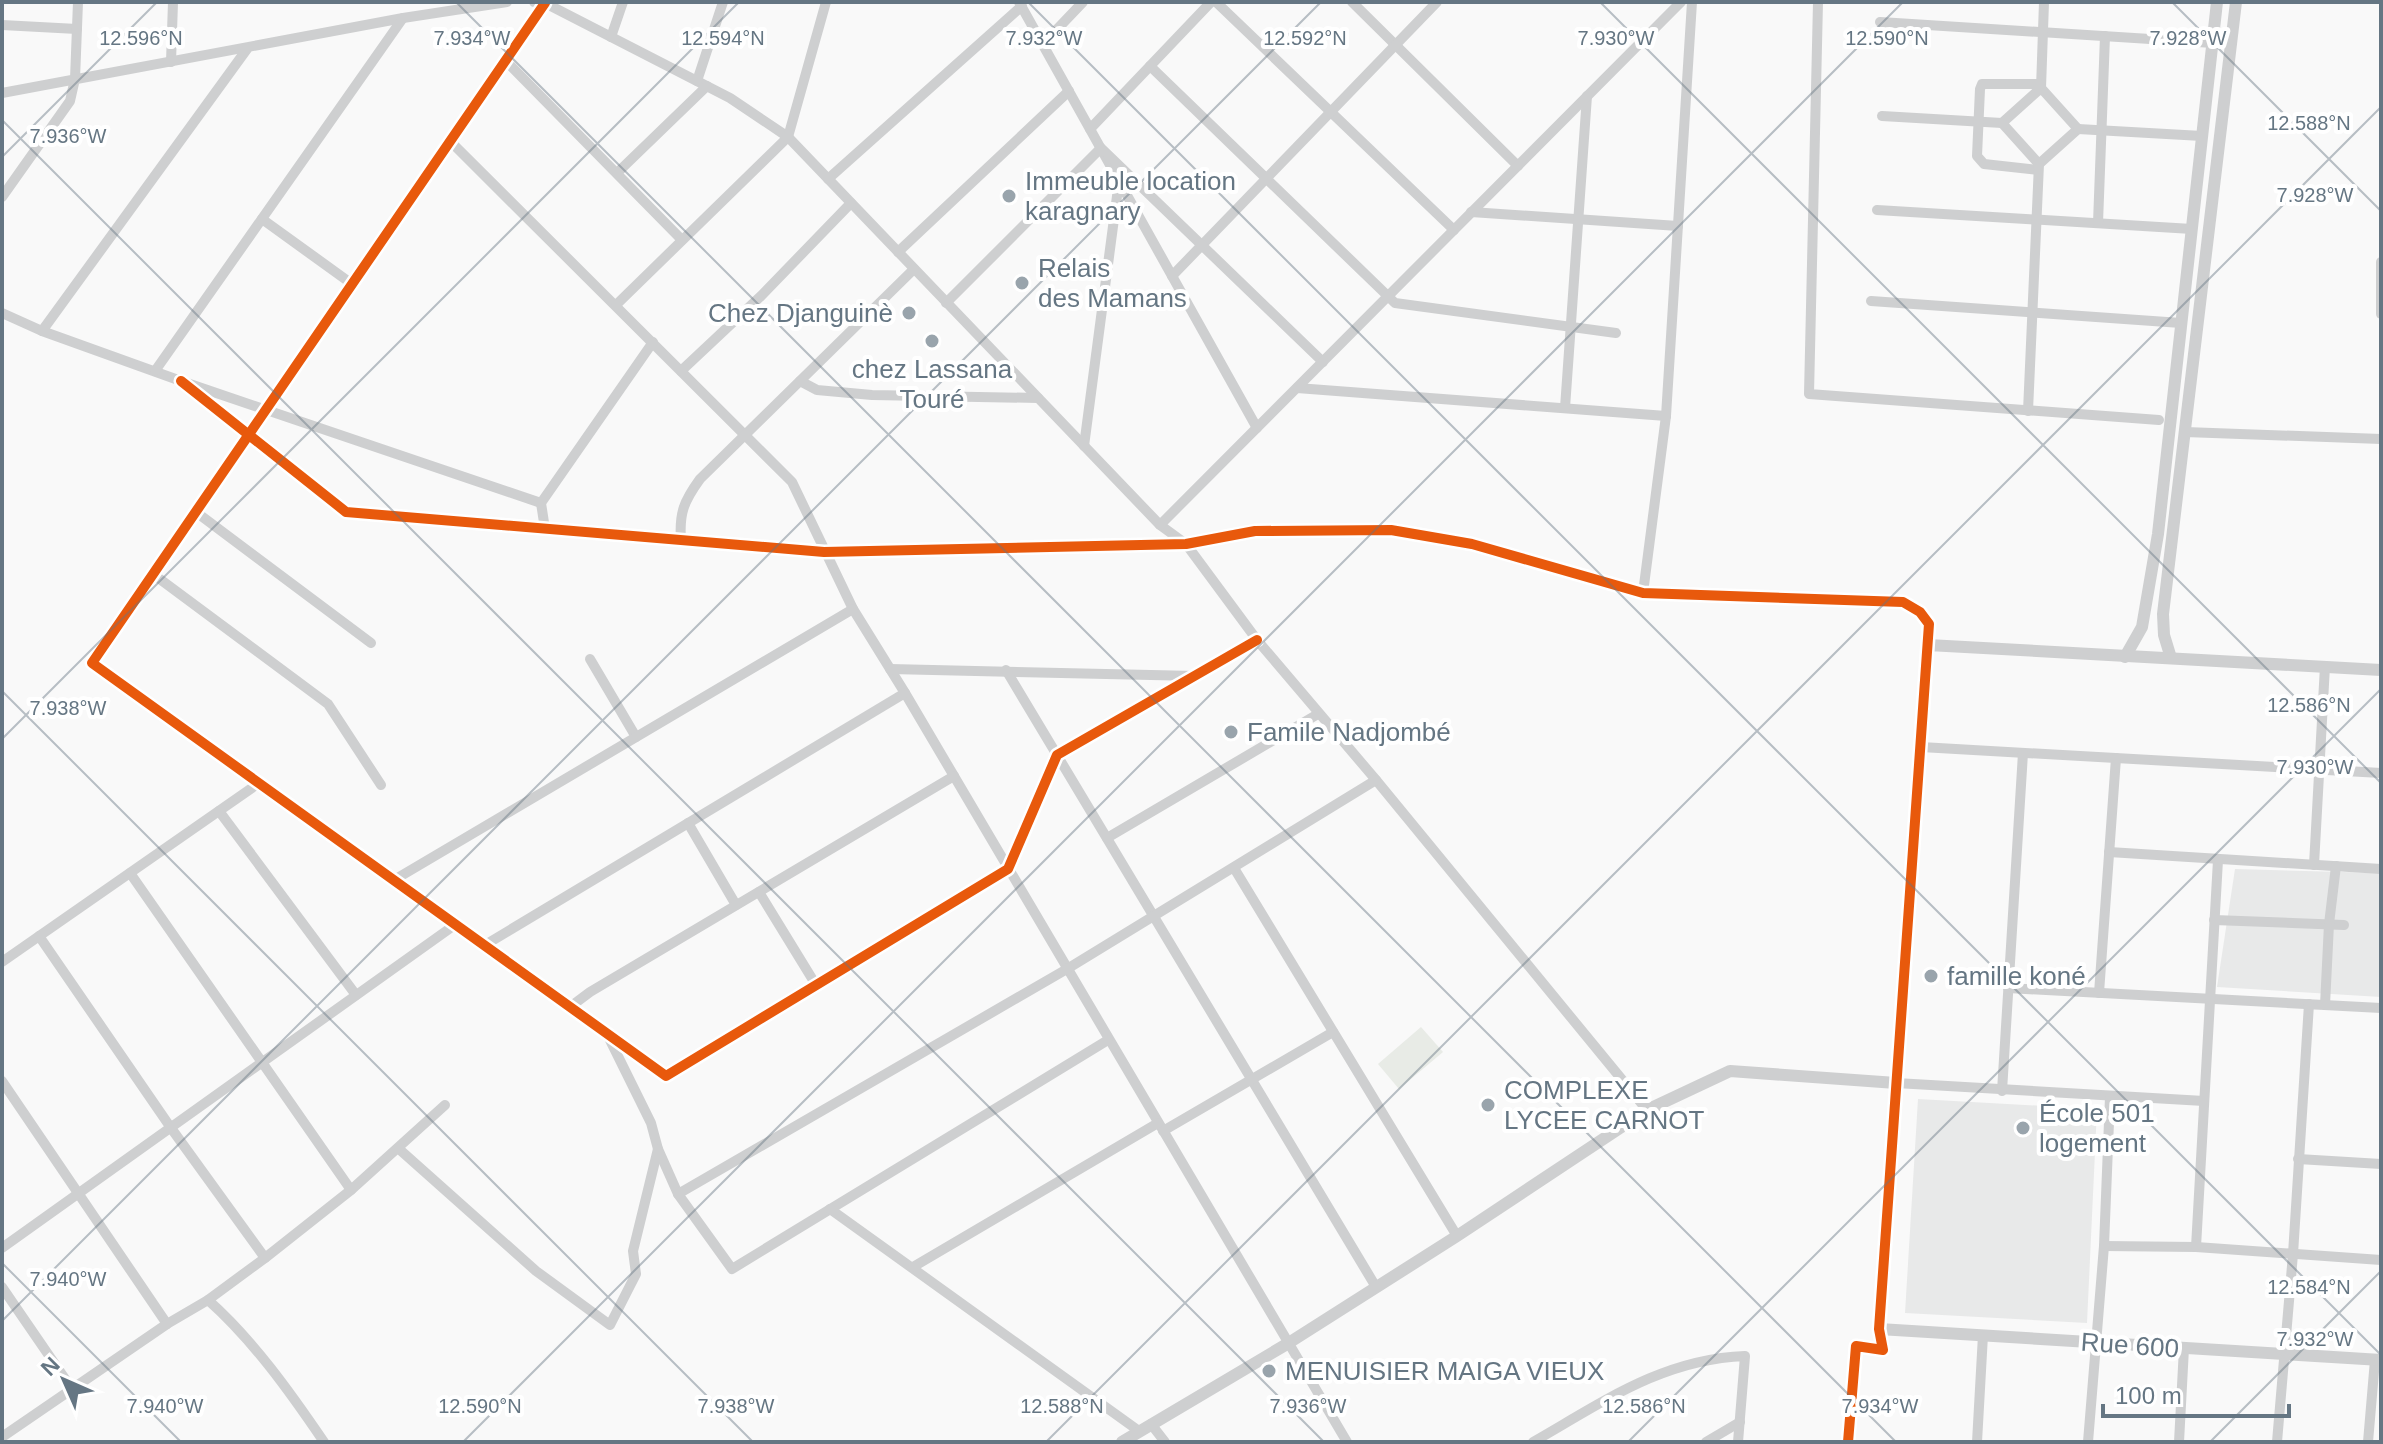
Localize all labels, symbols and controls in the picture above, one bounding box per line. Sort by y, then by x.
text: 12.596°N [99,27,183,49]
text: 7.934°W [434,27,511,49]
text: 12.594°N [681,27,765,49]
text: 7.932°W [1006,27,1083,49]
text: 12.592°N [1263,27,1347,49]
text: 7.930°W [1578,27,1655,49]
text: 12.590°N [1845,27,1929,49]
text: 7.928°W [2150,27,2227,49]
text: 12.588°N [2267,112,2351,134]
text: 7.936°W [30,125,107,147]
place label: Immeuble location karagnary [1025,166,1236,226]
text: 7.928°W [2277,184,2354,206]
marker: Immeuble location karagnary [1000,187,1018,205]
place label: Relais des Mamans [1038,253,1187,313]
marker: Relais des Mamans [1013,274,1031,292]
place label: Chez Djanguinè [708,298,893,328]
marker: Chez Djanguinè [900,304,918,322]
marker: chez Lassana Touré [923,332,941,350]
place label: chez Lassana Touré [852,354,1013,414]
text: 12.586°N [2267,694,2351,716]
text: 7.938°W [30,697,107,719]
place label: Famile Nadjombé [1247,717,1451,747]
marker: Famile Nadjombé [1222,723,1240,741]
text: 7.930°W [2277,756,2354,778]
place label: famille koné [1947,961,2086,991]
marker: famille koné [1922,967,1940,985]
place label: COMPLEXE LYCEE CARNOT [1504,1075,1704,1135]
marker: COMPLEXE LYCEE CARNOT [1479,1096,1497,1114]
place label: École 501 logement [2039,1098,2155,1158]
marker: École 501 logement [2014,1119,2032,1137]
text: 7.940°W [30,1268,107,1290]
text: 12.584°N [2267,1276,2351,1298]
street label: Rue 600 [2080,1327,2180,1363]
text: 7.932°W [2277,1328,2354,1350]
north arrow [24,1340,104,1420]
text: N [36,1352,65,1381]
place label: MENUISIER MAIGA VIEUX [1285,1356,1604,1386]
marker: MENUISIER MAIGA VIEUX [1260,1362,1278,1380]
scale bar [2103,1368,2289,1418]
text: 100 m [2115,1382,2182,1409]
text: 7.940°W [127,1395,204,1417]
text: 12.590°N [438,1395,522,1417]
text: 7.938°W [698,1395,775,1417]
text: 12.588°N [1020,1395,1104,1417]
text: 7.936°W [1270,1395,1347,1417]
text: 12.586°N [1602,1395,1686,1417]
text: 7.934°W [1842,1395,1919,1417]

